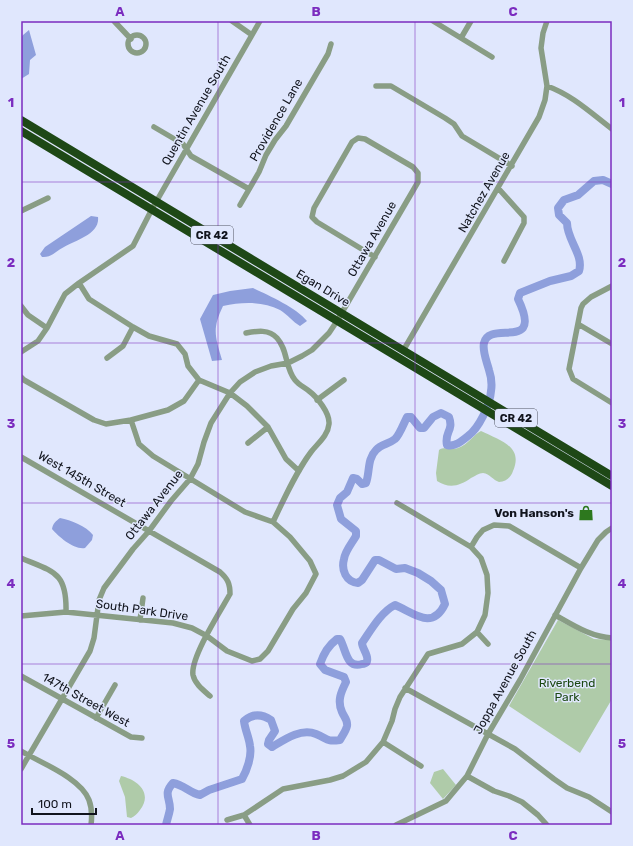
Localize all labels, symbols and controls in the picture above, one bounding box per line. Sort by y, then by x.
text: A [115,4,125,19]
text: B [311,4,321,19]
text: C [508,4,518,19]
street label: Quentin Avenue South [159,52,233,168]
street label: Providence Lane [247,76,305,164]
text: 1 [8,95,14,110]
text: 1 [619,95,625,110]
street label: Natchez Avenue [455,149,513,235]
street label: Ottawa Avenue [345,199,399,279]
road number: CR 42 [191,226,233,244]
text: 2 [7,255,15,270]
text: 2 [618,255,626,270]
street label: Egan Drive [294,267,353,310]
road number: CR 42 [495,409,537,427]
text: 3 [7,416,16,431]
text: 3 [618,416,627,431]
street label: West 145th Street [36,448,129,510]
street label: Ottawa Avenue [122,467,186,543]
shop icon: Von Hanson's [577,504,595,522]
place label: Von Hanson's [494,506,574,520]
text: 4 [7,576,16,591]
text: 4 [618,576,627,591]
street label: South Park Drive [95,597,189,623]
street label: Joppa Avenue South [471,628,539,736]
street label: 147th Street West [40,670,132,730]
park label: Riverbend Park [539,676,595,704]
text: 5 [7,736,15,751]
text: 5 [618,736,626,751]
scale bar [32,790,96,816]
text: 100 m [38,797,72,811]
text: A [115,828,125,843]
text: B [311,828,321,843]
text: C [508,828,518,843]

